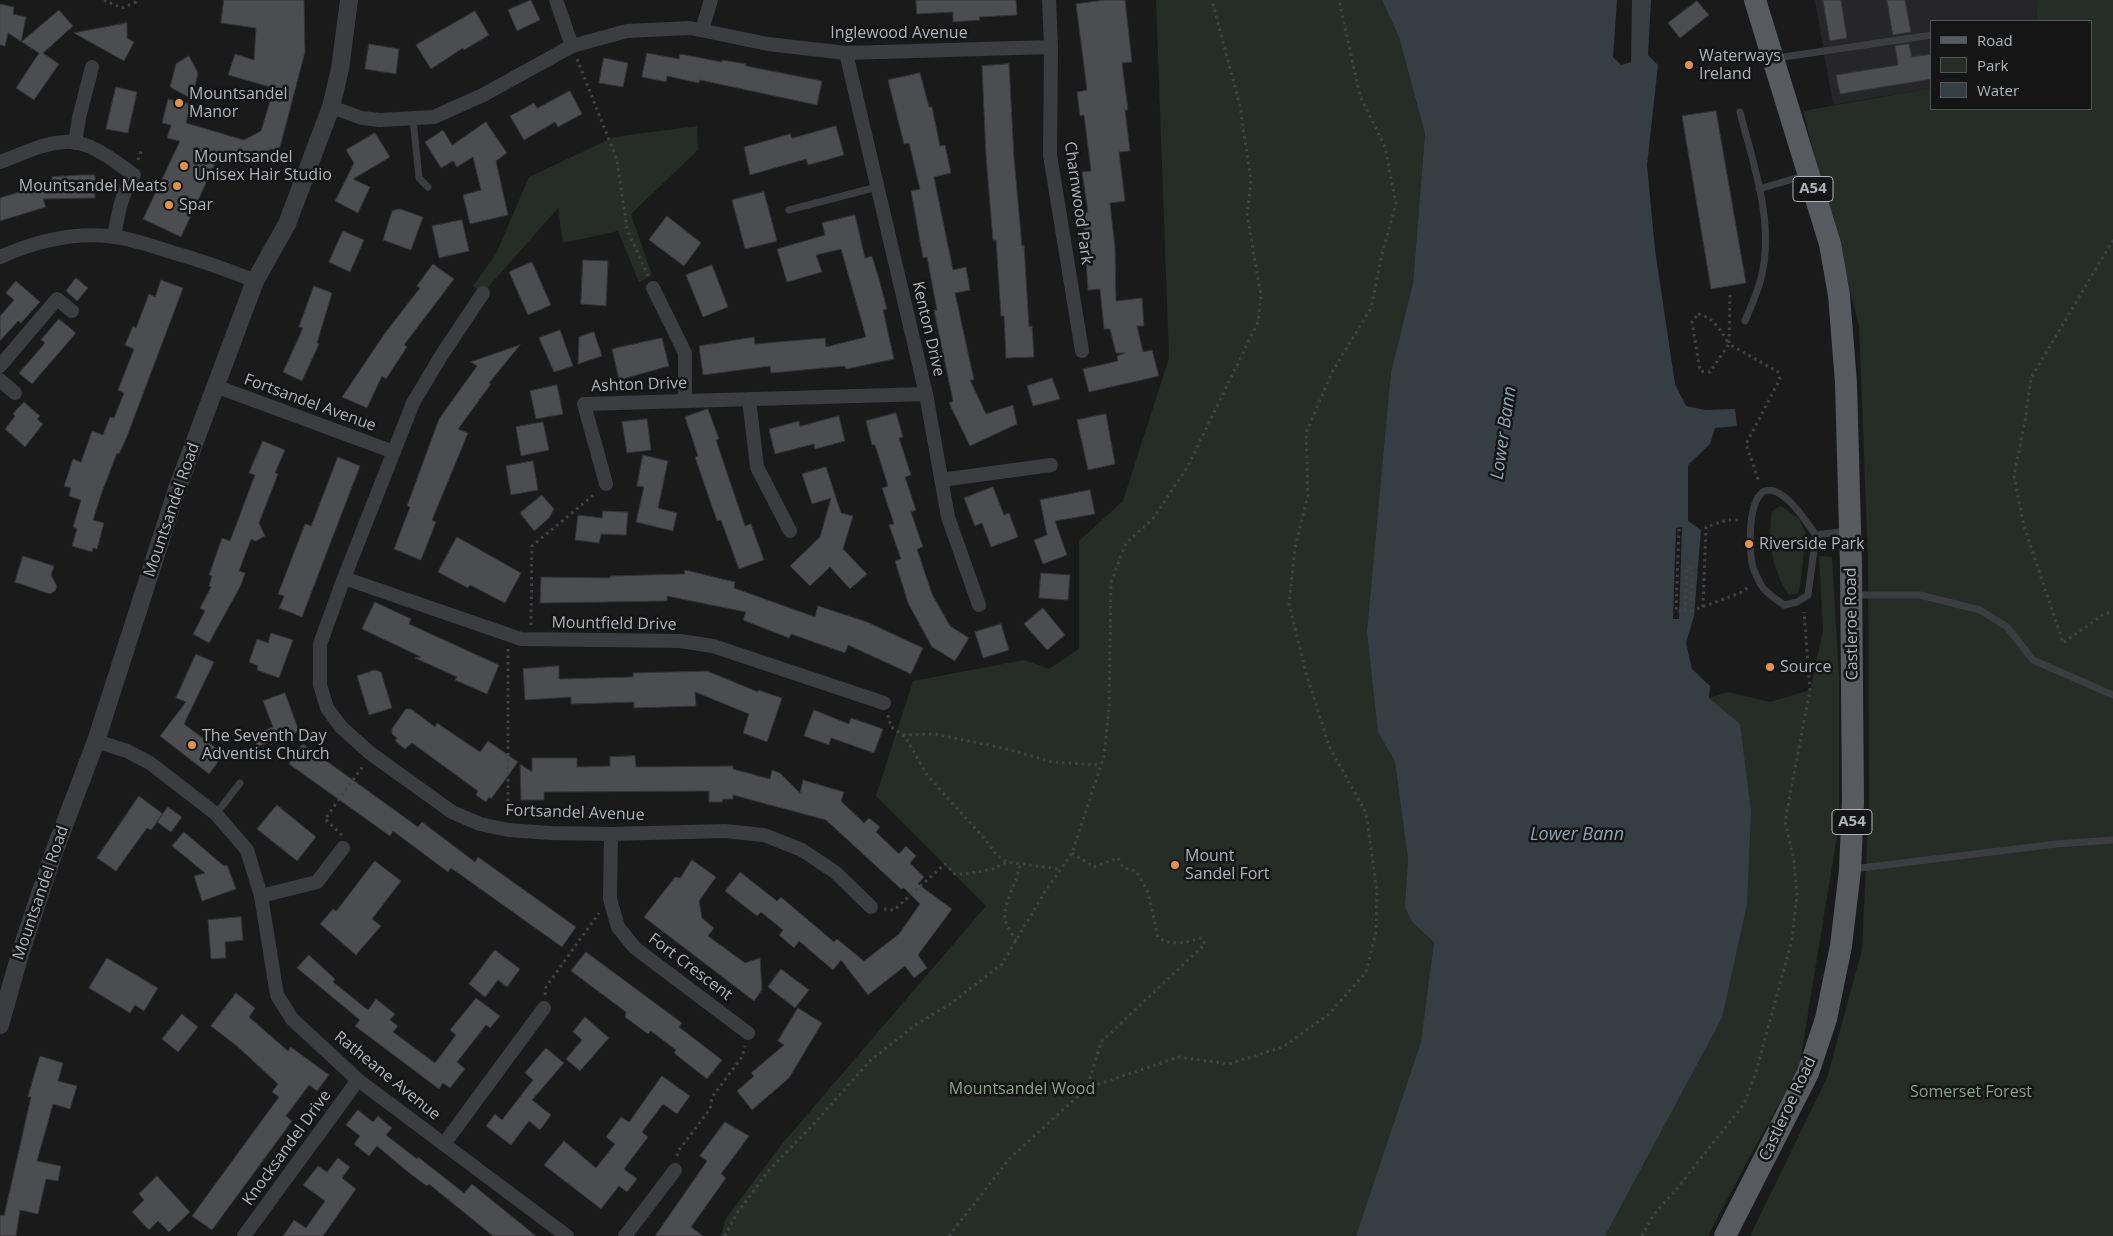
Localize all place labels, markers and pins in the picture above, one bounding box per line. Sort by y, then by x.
place label: Waterways Ireland [1699,46,1781,84]
marker: Waterways Ireland [1683,59,1695,71]
place label: Mountsandel Manor [189,84,287,122]
marker: Mountsandel Manor [173,97,185,109]
place label: Mountsandel Unisex Hair Studio [194,147,332,185]
marker: Mountsandel Unisex Hair Studio [178,160,190,172]
place label: Mountsandel Meats [19,176,167,196]
marker: Mountsandel Meats [171,180,183,192]
place label: Spar [179,195,213,215]
marker: Spar [163,199,175,211]
place label: Riverside Park [1759,534,1864,554]
marker: Riverside Park [1743,538,1755,550]
place label: Source [1780,657,1831,677]
marker: Source [1764,661,1776,673]
place label: The Seventh Day Adventist Church [202,726,330,764]
marker: The Seventh Day Adventist Church [186,739,198,751]
place label: Mount Sandel Fort [1185,846,1270,884]
marker: Mount Sandel Fort [1169,859,1181,871]

